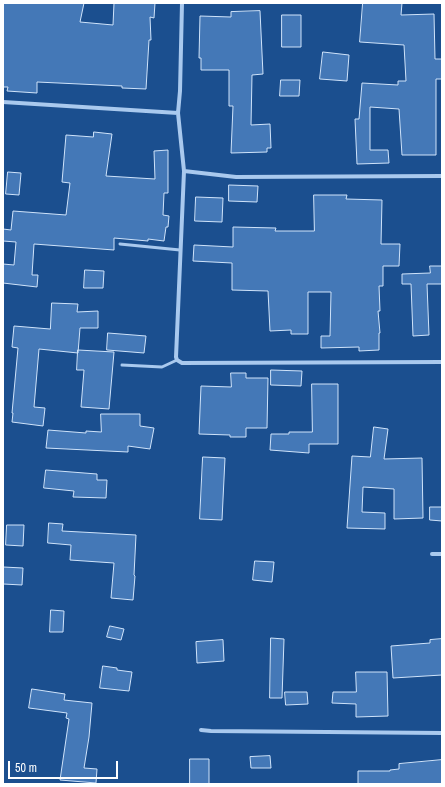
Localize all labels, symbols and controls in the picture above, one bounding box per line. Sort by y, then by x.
scale bar [10,753,120,779]
text: 50 m [15,760,37,776]

